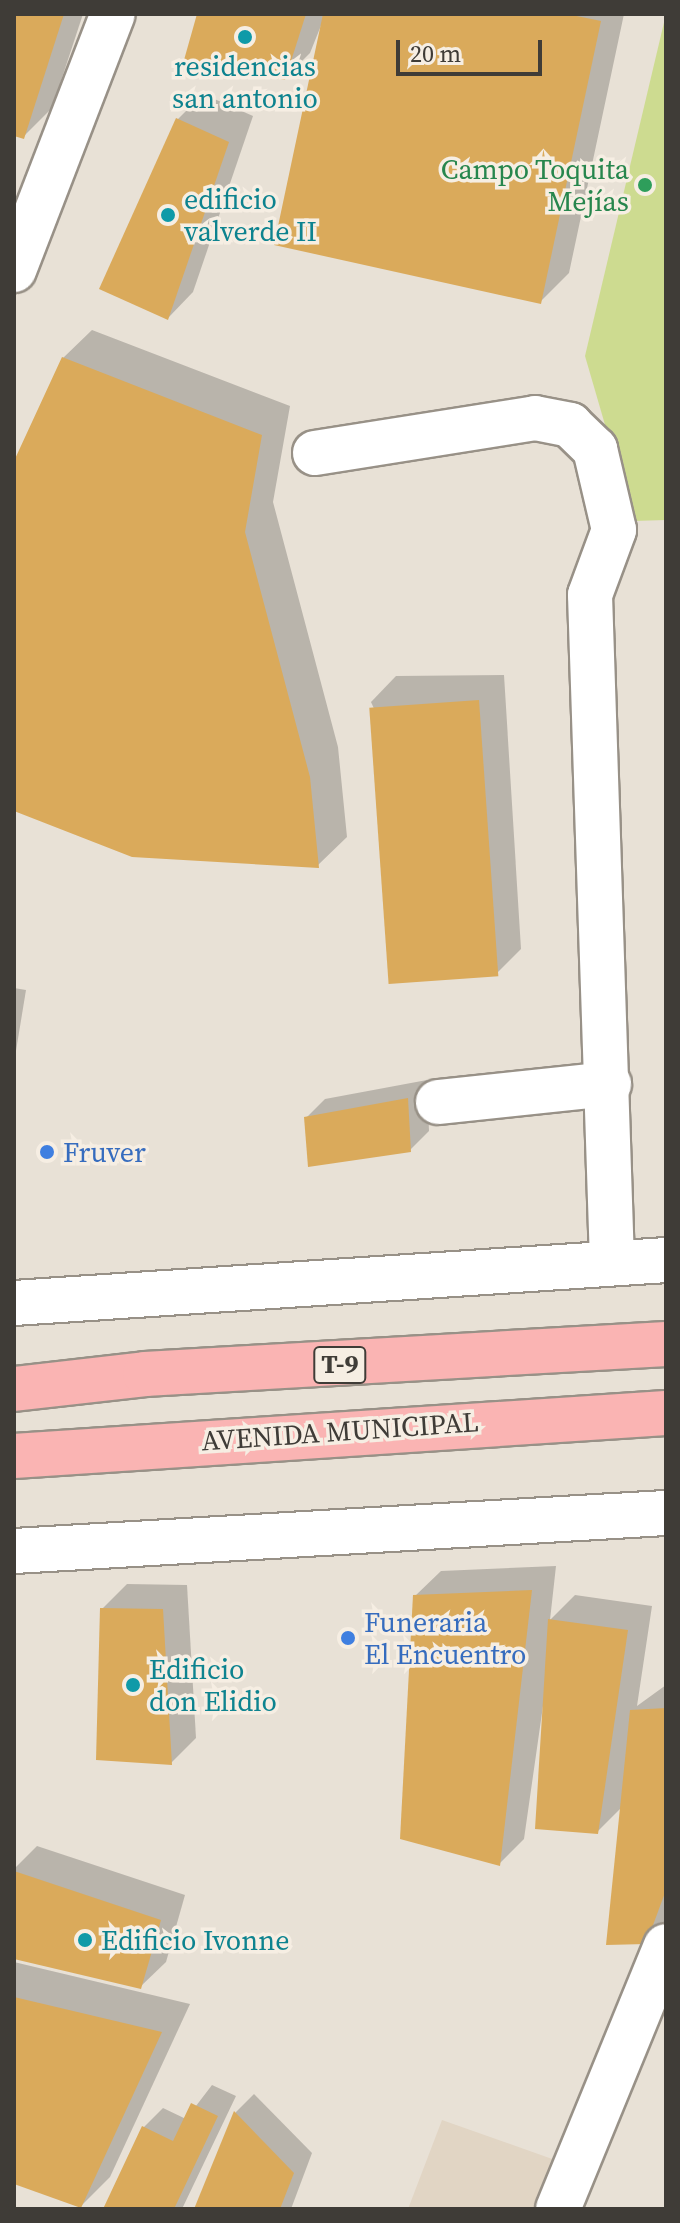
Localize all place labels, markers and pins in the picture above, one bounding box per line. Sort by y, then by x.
marker: residencias san antonio [236,28,254,46]
place label: residencias san antonio [172,49,318,115]
place label: Campo Toquita Mejías [440,152,629,218]
marker: Campo Toquita Mejías [636,176,654,194]
place label: edificio valverde II [184,182,317,248]
marker: edificio valverde II [159,206,177,224]
place label: Fruver [63,1135,146,1169]
marker: Fruver [38,1143,56,1161]
place label: Funeraria El Encuentro [364,1605,526,1671]
marker: Funeraria El Encuentro [339,1629,357,1647]
place label: Edificio don Elidio [149,1652,277,1718]
marker: Edificio don Elidio [124,1676,142,1694]
place label: Edificio Ivonne [101,1923,289,1957]
marker: Edificio Ivonne [76,1931,94,1949]

